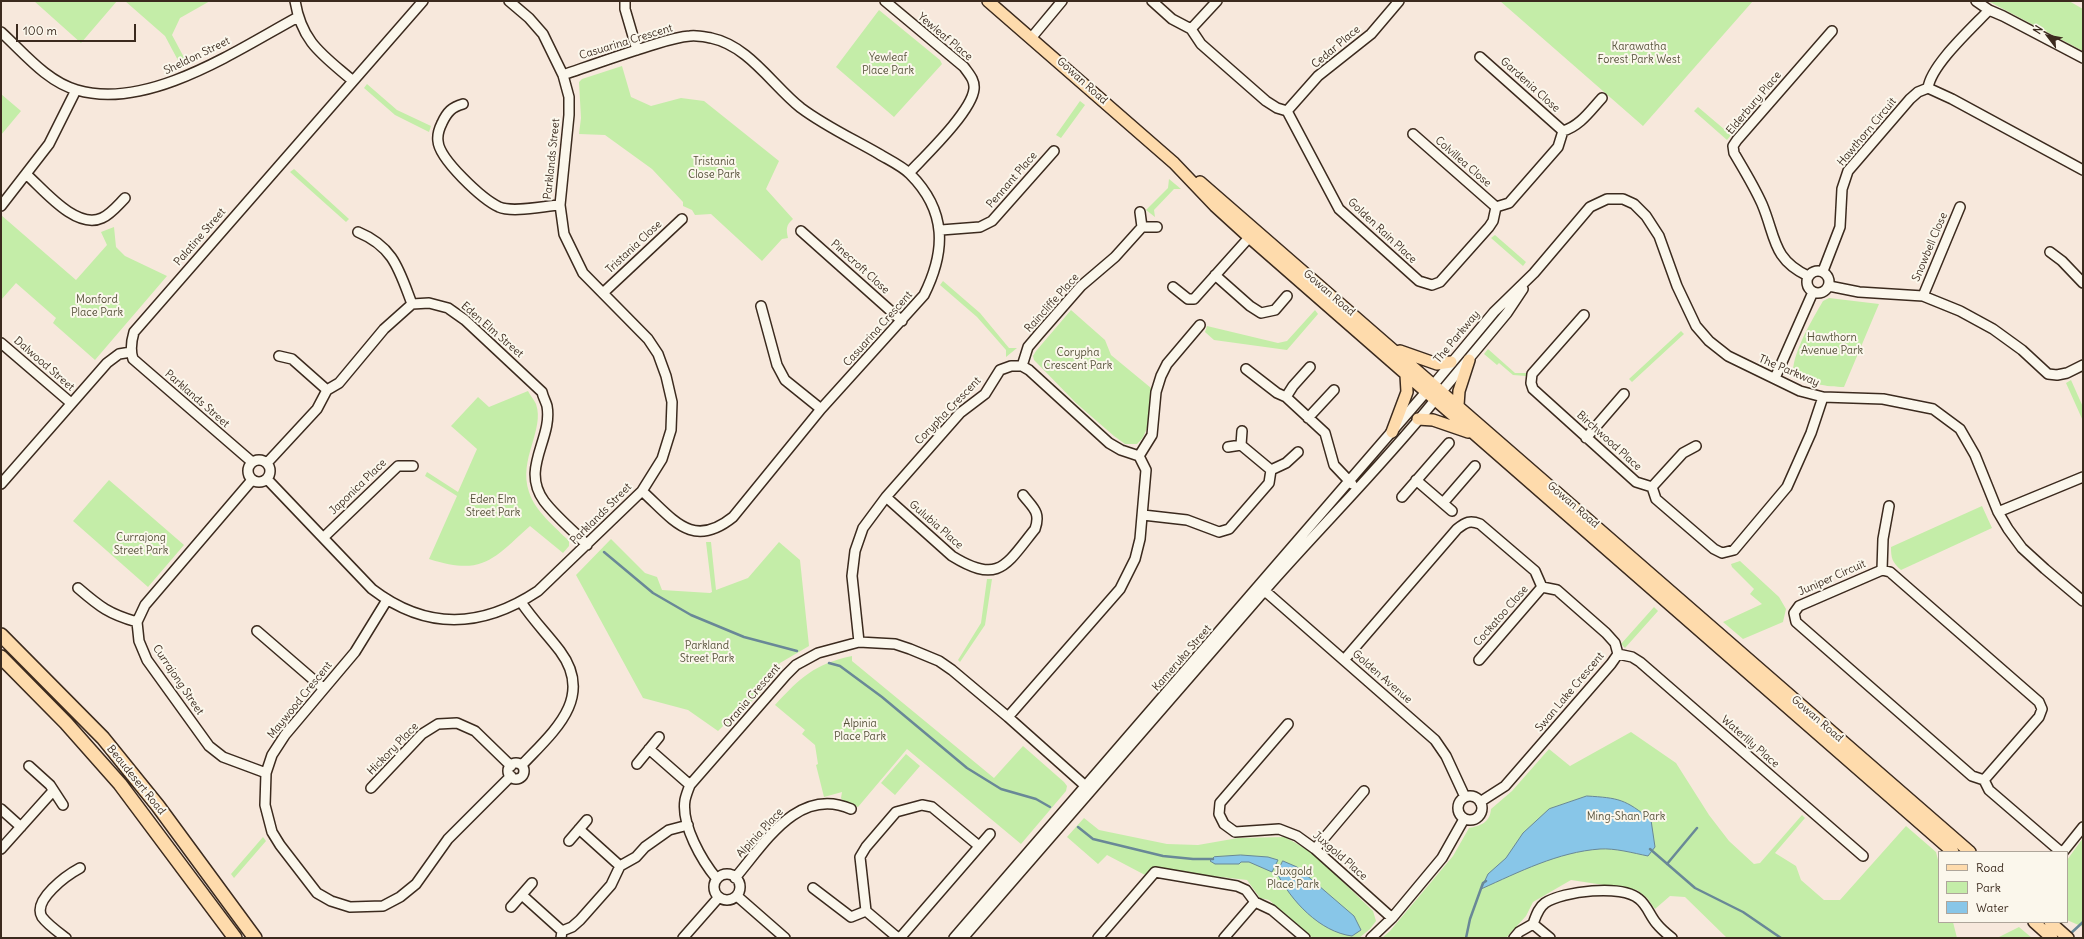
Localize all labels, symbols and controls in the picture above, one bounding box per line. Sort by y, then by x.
street label: Yewleaf Place [915,10,975,64]
scale bar [18,16,138,42]
north arrow [2028,16,2068,56]
street label: Casuarina Crescent [578,22,674,62]
text: 100 m [23,23,57,38]
street label: Cedar Place [1309,23,1363,71]
text: N [2030,23,2046,37]
street label: Sheldon Street [162,34,232,78]
park label: Karawatha Forest Park West [1598,40,1680,66]
park label: Yewleaf Place Park [862,51,914,77]
street label: Gowan Road [1054,55,1110,107]
street label: Gardenia Close [1498,55,1562,115]
street label: Elderbury Place [1724,69,1784,137]
street label: Hawthorn Circuit [1835,95,1899,169]
street label: Parklands Street [541,118,563,200]
street label: Colvillea Close [1432,134,1494,190]
street label: Pennant Place [984,149,1040,211]
park label: Tristania Close Park [688,155,740,181]
street label: Golden Rain Place [1345,196,1419,266]
street label: Palatine Street [171,206,229,268]
street label: Snowbell Close [1910,211,1950,283]
street label: Tristania Close [603,218,665,276]
street label: Pinecroft Close [828,237,892,297]
street label: Gowan Road [1301,267,1357,319]
street label: Raincliffe Place [1022,271,1082,335]
street label: Casuarina Crescent [841,289,915,369]
park label: Monford Place Park [71,293,123,319]
street label: Eden Elm Street [458,299,526,361]
street label: The Parkway [1431,308,1483,366]
park label: Hawthorn Avenue Park [1801,331,1863,357]
street label: Dalwood Street [11,334,77,394]
park label: Corypha Crescent Park [1044,346,1112,372]
street label: The Parkway [1757,352,1821,390]
street label: Parklands Street [162,367,232,431]
street label: Corypha Crescent [912,374,984,448]
street label: Birchwood Place [1574,408,1644,474]
street label: Japonica Place [327,456,389,518]
street label: Gowan Road [1545,479,1601,531]
street label: Parklands Street [568,481,634,547]
park label: Eden Elm Street Park [466,493,520,519]
street label: Gulubia Place [906,498,966,552]
park label: Currajong Street Park [114,531,168,557]
street label: Juniper Circuit [1796,557,1868,599]
street label: Cockatoo Close [1471,583,1531,649]
street label: Kameruka Street [1150,622,1214,694]
park label: Parkland Street Park [680,639,734,665]
street label: Currajong Street [150,642,206,718]
street label: Golden Avenue [1349,647,1415,707]
street label: Swan Lake Crescent [1533,650,1607,734]
street label: Maywood Crescent [265,659,335,741]
street label: Orania Crescent [721,661,783,731]
street label: Gowan Road [1789,693,1845,745]
street label: Waterlily Place [1718,713,1782,771]
park label: Alpinia Place Park [834,717,886,743]
street label: Hickory Place [365,720,421,778]
street label: Beaudesert Road [104,743,168,817]
street label: Alpinia Place [734,806,786,860]
park label: Ming-Shan Park [1587,810,1665,824]
street label: Juxgold Place [1310,829,1370,883]
legend [1938,851,2068,923]
text: Road [1976,860,2004,875]
park label: Juxgold Place Park [1267,865,1319,891]
text: Park [1976,880,2001,895]
text: Water [1976,900,2009,915]

